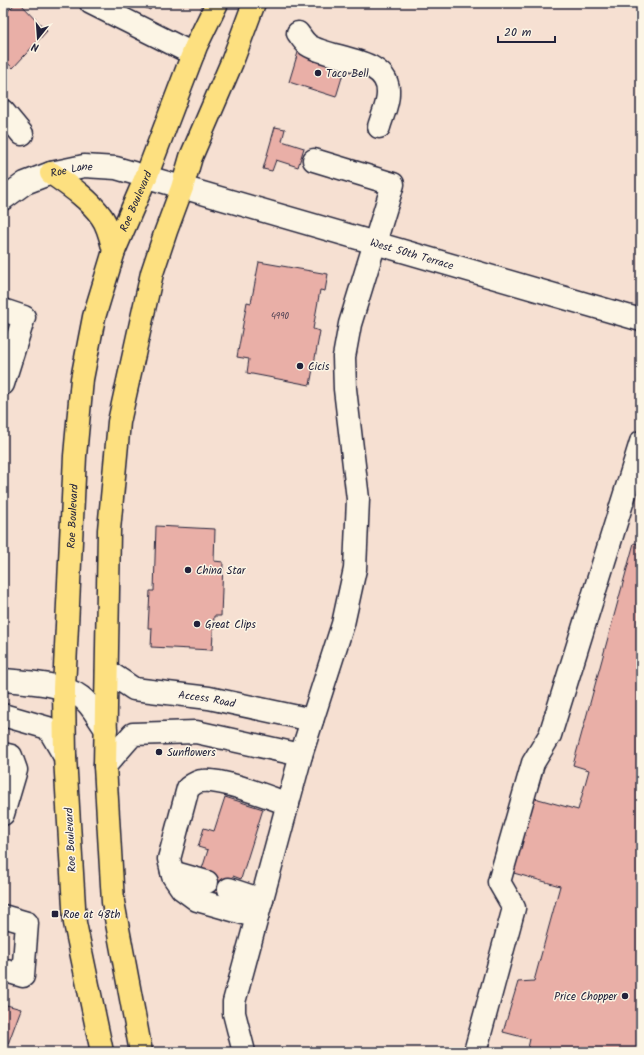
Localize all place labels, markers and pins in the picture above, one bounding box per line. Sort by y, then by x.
place label: Taco Bell [326,65,369,83]
marker: Taco Bell [313,68,323,78]
place label: Cicis [308,358,330,376]
marker: Cicis [295,361,305,371]
place label: China Star [196,562,247,580]
marker: China Star [183,565,193,575]
place label: Great Clips [205,616,256,634]
marker: Great Clips [192,619,202,629]
place label: Sunflowers [167,744,216,762]
marker: Sunflowers [154,747,164,757]
place label: Roe at 48th [63,906,121,924]
marker: Roe at 48th [50,909,60,919]
place label: Price Chopper [554,988,618,1006]
marker: Price Chopper [620,991,630,1001]

